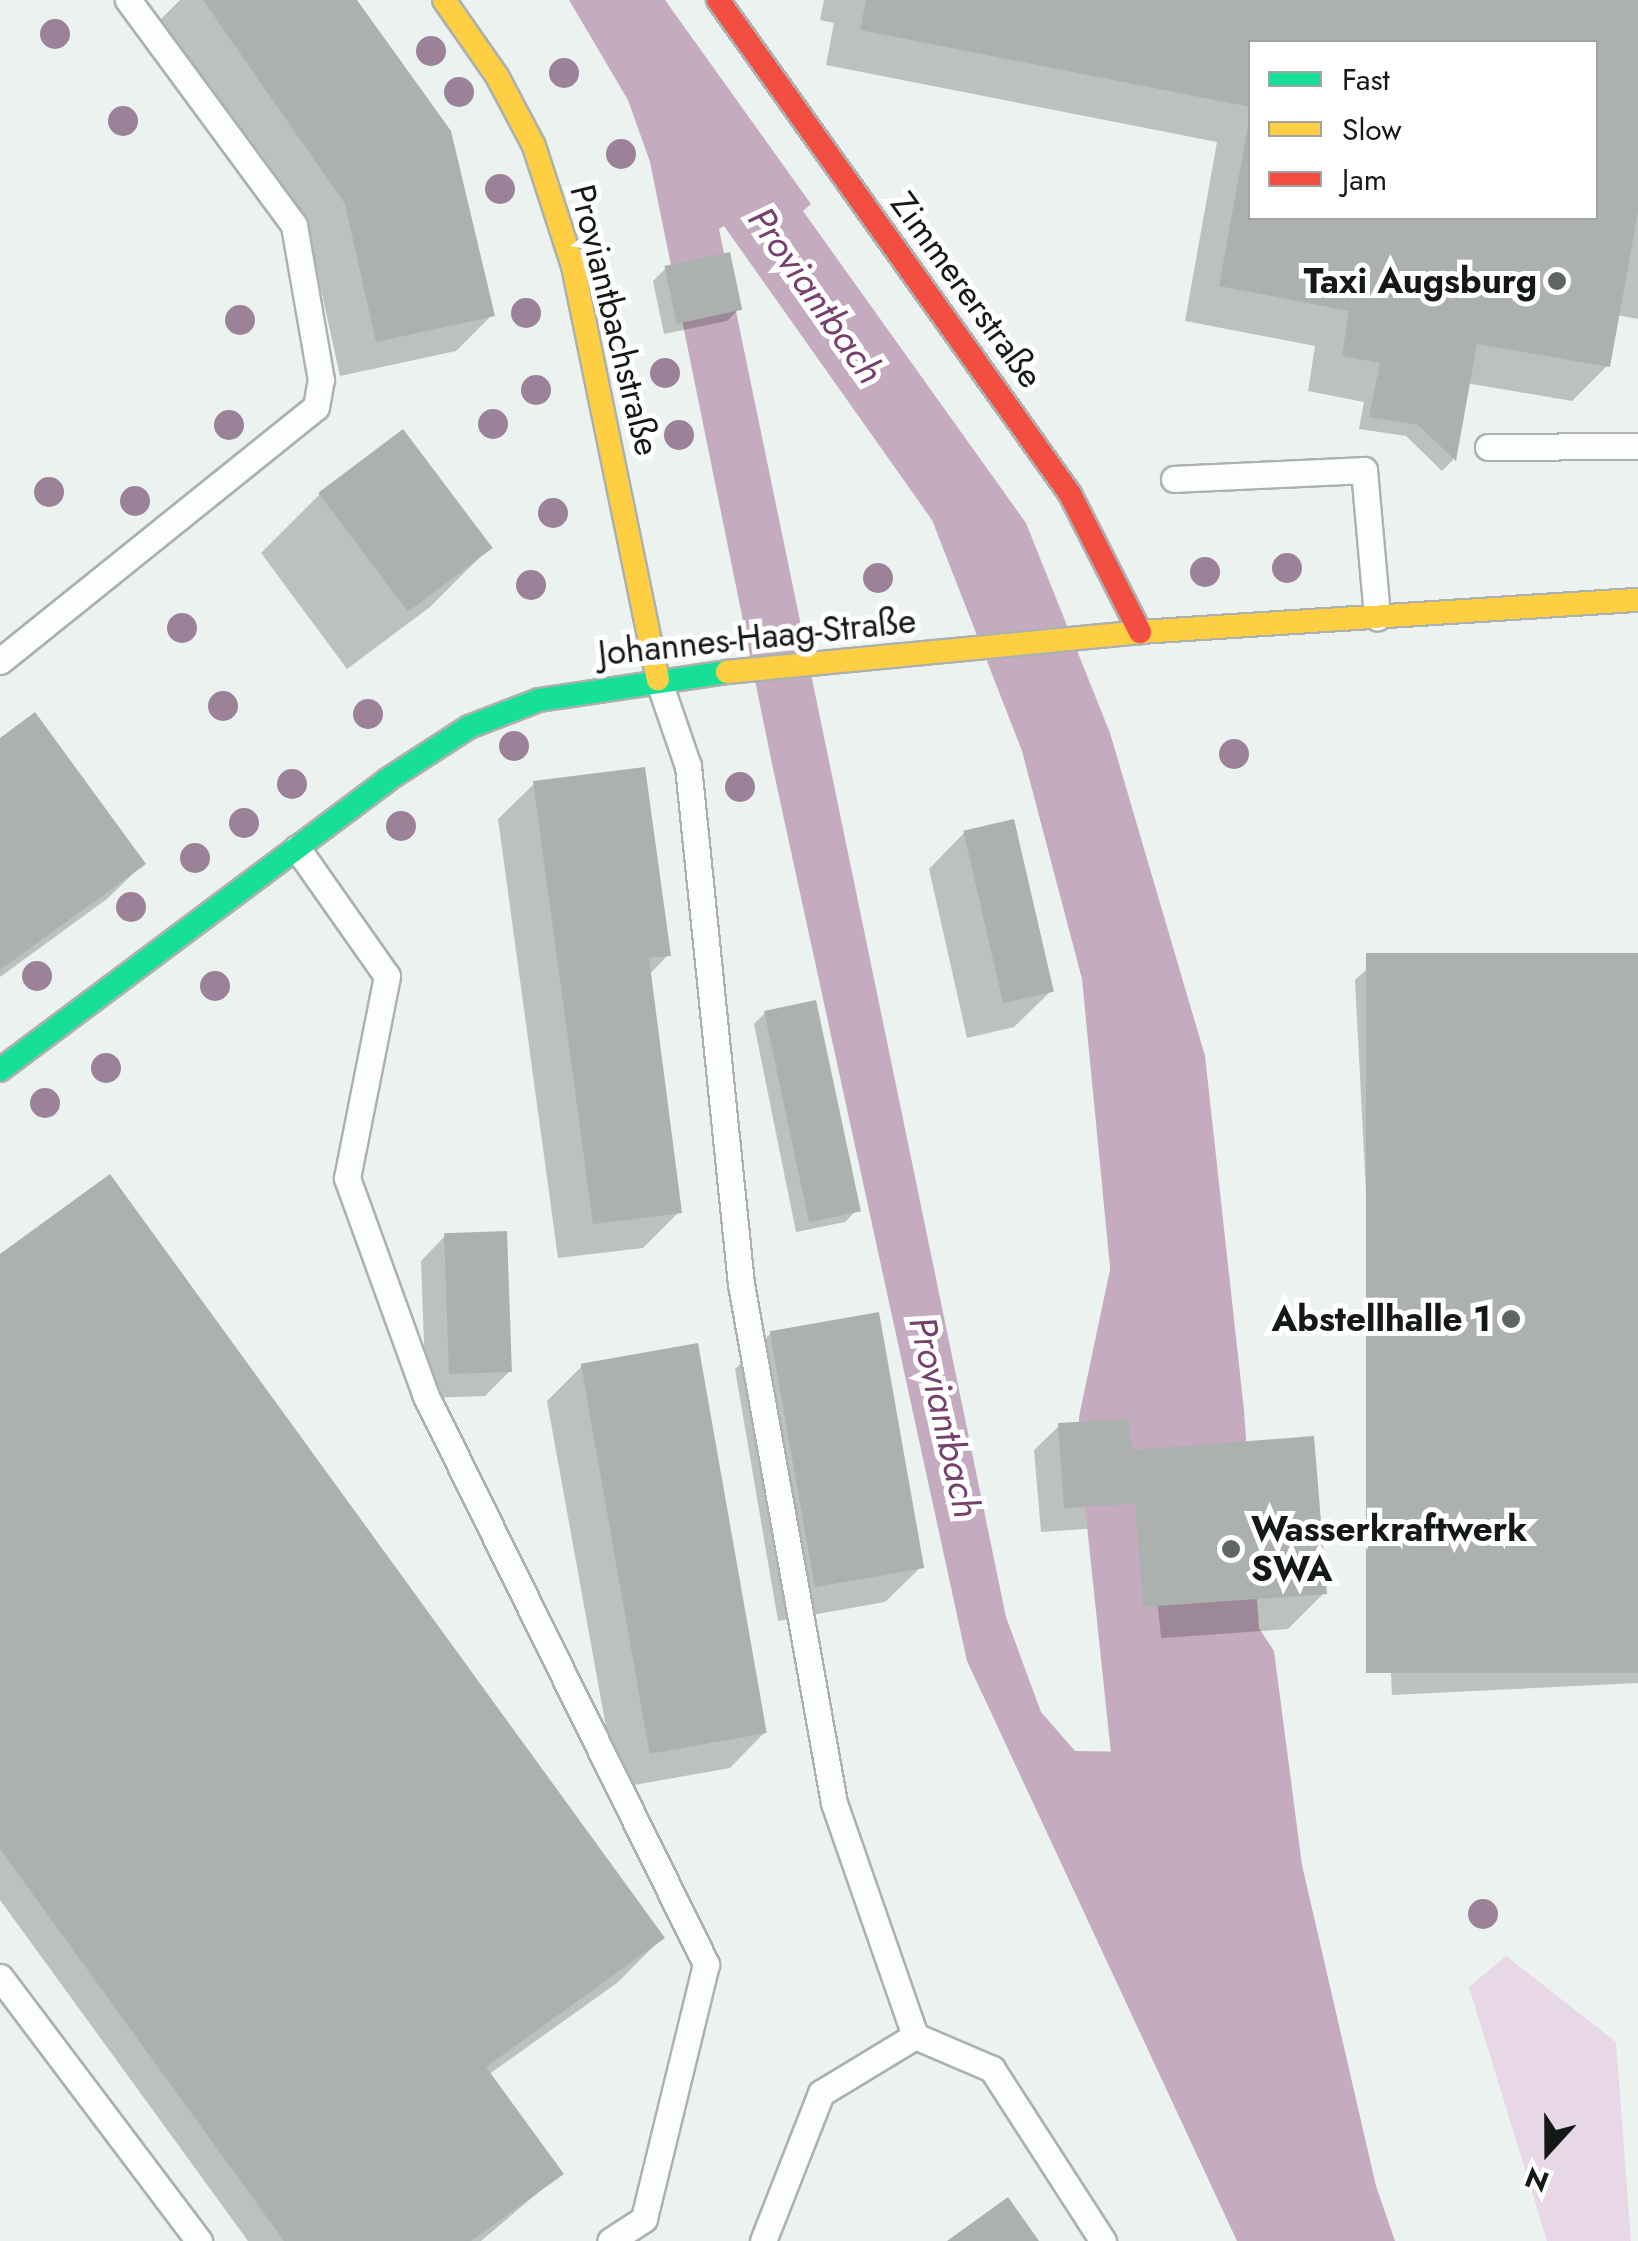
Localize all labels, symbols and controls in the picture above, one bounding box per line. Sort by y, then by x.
legend [1248,40,1598,220]
text: Fast [1342,58,1390,101]
text: Slow [1342,108,1402,151]
text: Jam [1342,158,1387,201]
street label: Proviantbachstraße [561,180,669,460]
street label: Zimmererstraße [882,184,1052,396]
water label: Proviantbach [738,198,894,392]
place label: Taxi Augsburg [1304,260,1537,302]
marker: Taxi Augsburg [1546,270,1568,292]
street label: Johannes-Haag-Straße [596,599,918,675]
place label: Abstellhalle 1 [1272,1298,1491,1340]
marker: Abstellhalle 1 [1500,1308,1522,1330]
water label: Proviantbach [900,1312,990,1522]
place label: Wasserkraftwerk SWA [1251,1508,1527,1590]
marker: Wasserkraftwerk SWA [1220,1538,1242,1560]
north arrow [1498,2101,1598,2201]
text: N [1519,2156,1555,2203]

